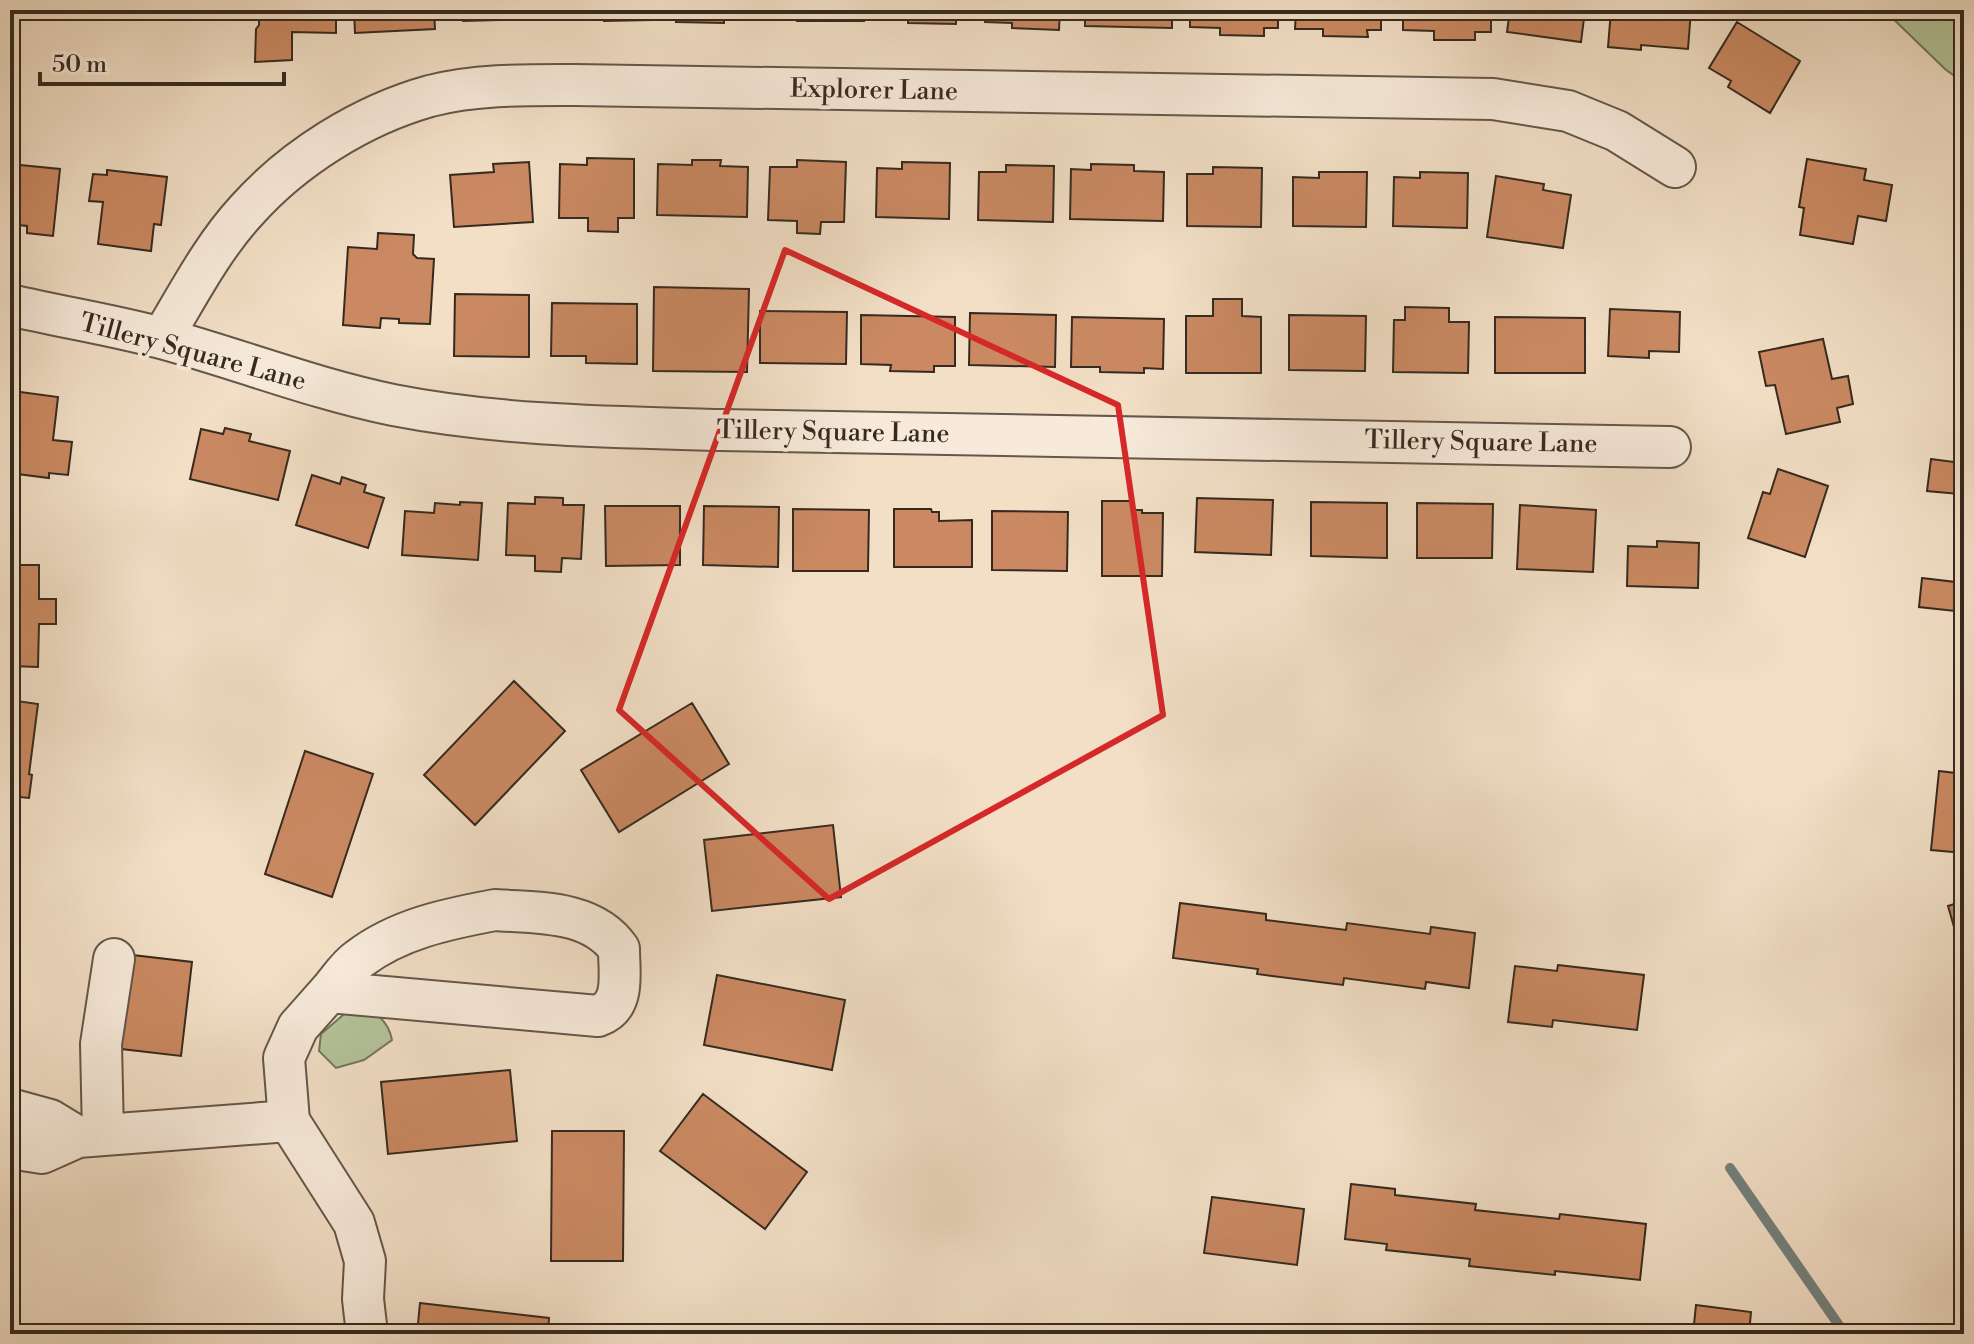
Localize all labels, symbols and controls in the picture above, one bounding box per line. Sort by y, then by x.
scale bar [40,36,284,86]
text: 50 m [52,50,107,80]
street label: Explorer Lane [790,73,958,107]
street label: Tillery Square Lane [76,306,310,398]
street label: Tillery Square Lane [716,414,950,450]
street label: Tillery Square Lane [1364,424,1598,460]

